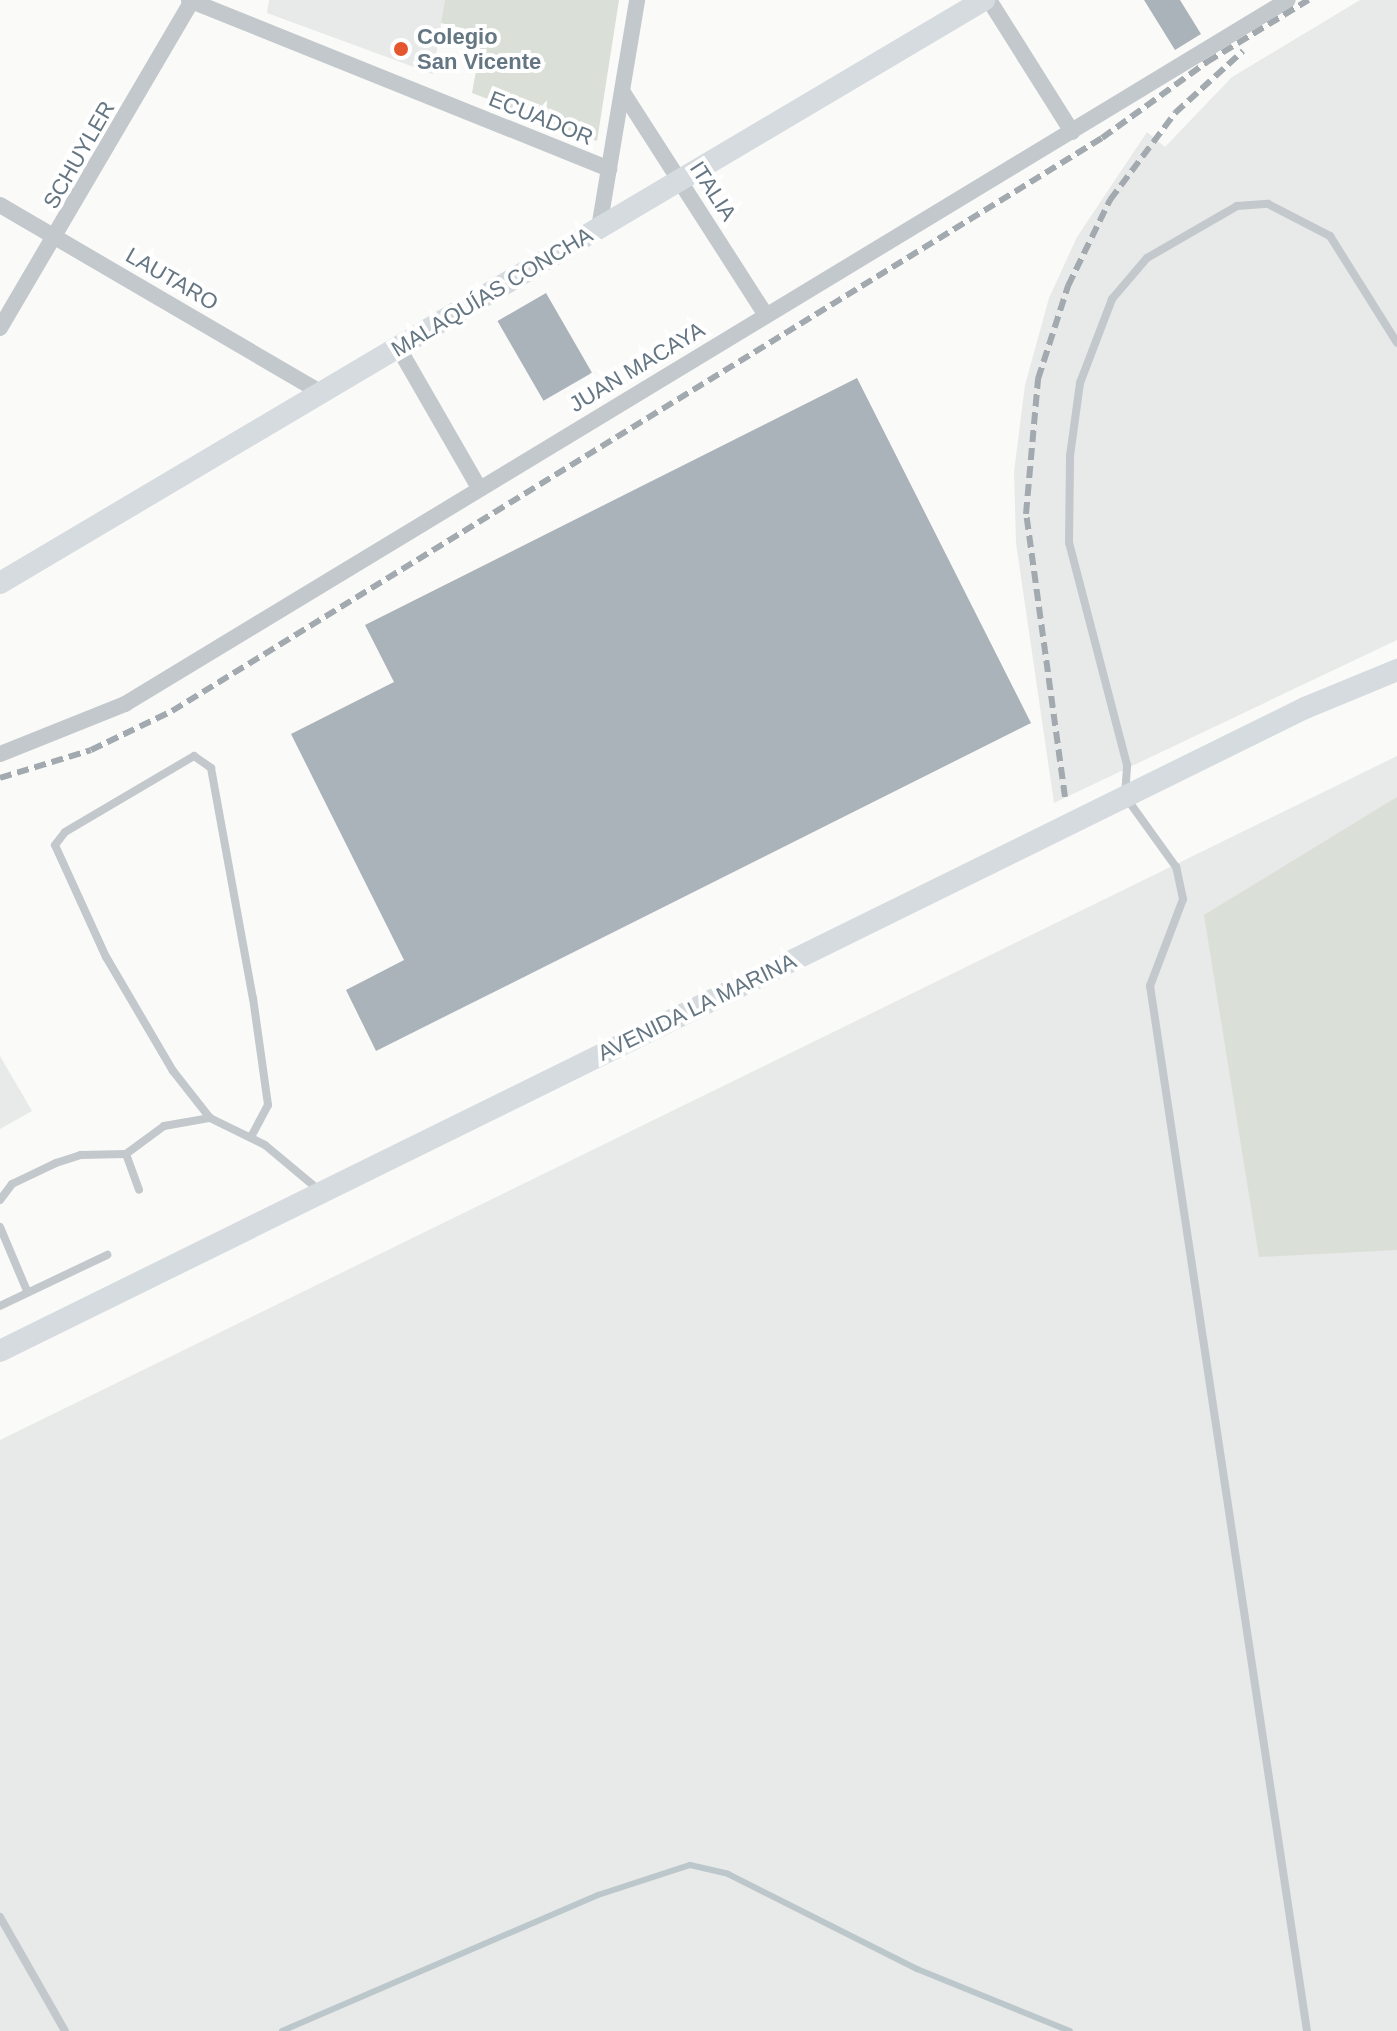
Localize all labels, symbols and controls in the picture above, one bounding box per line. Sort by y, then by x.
place label: Colegio San Vicente [417,23,541,74]
marker: Colegio San Vicente [392,40,410,58]
street label: ECUADOR [485,85,597,151]
street label: SCHUYLER [38,97,120,213]
street label: ITALIA [684,156,742,226]
street label: MALAQUÍAS CONCHA [387,222,597,362]
street label: LAUTARO [121,242,223,316]
street label: JUAN MACAYA [565,316,709,418]
street label: AVENIDA LA MARINA [593,947,801,1067]

